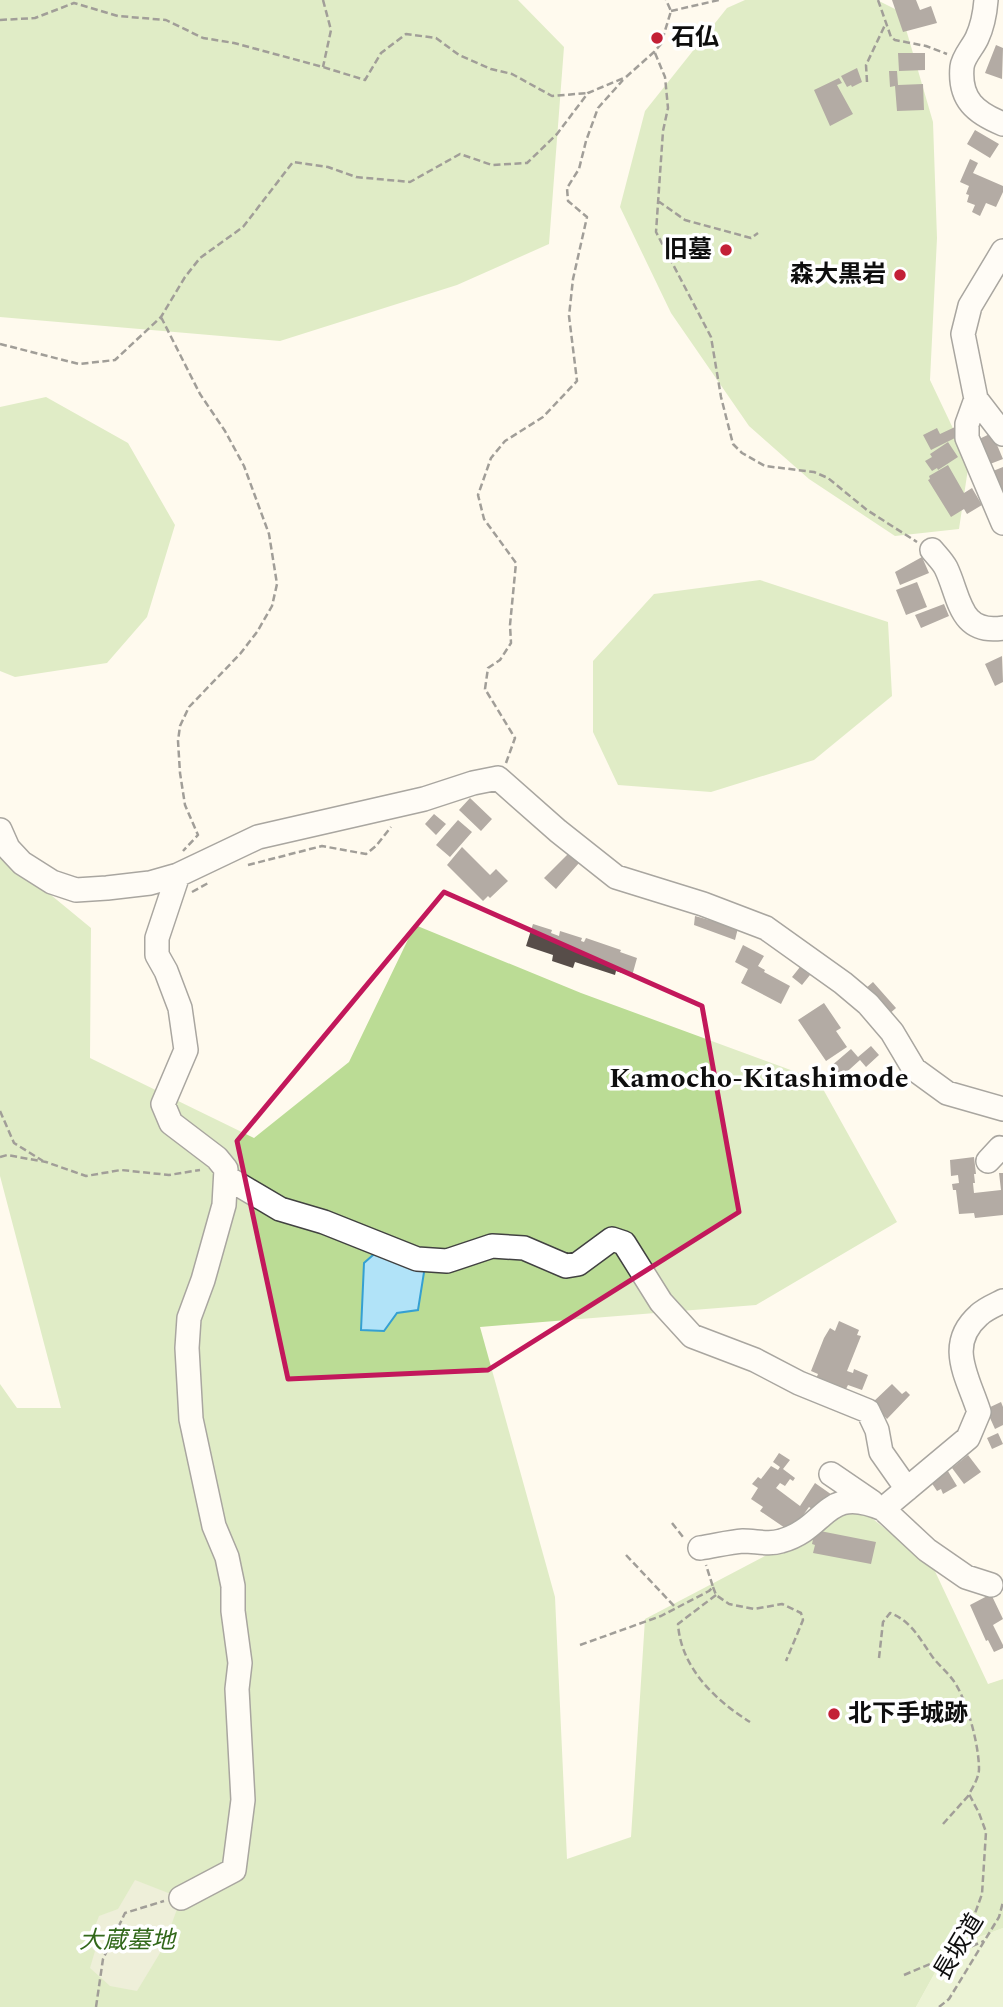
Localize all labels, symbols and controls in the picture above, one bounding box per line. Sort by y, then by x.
place label: 石仏 [671,20,719,56]
marker: 石仏 [649,30,665,46]
place label: 旧墓 [664,232,712,268]
marker: 旧墓 [718,242,734,258]
place label: 森大黒岩 [790,257,886,293]
marker: 森大黒岩 [892,267,908,283]
district label: Kamocho-Kitashimode [609,1057,909,1100]
place label: 北下手城跡 [848,1696,968,1732]
marker: 北下手城跡 [826,1706,842,1722]
street label: 長坂道 [925,1907,993,1987]
park label: 大蔵墓地 [79,1923,178,1959]

